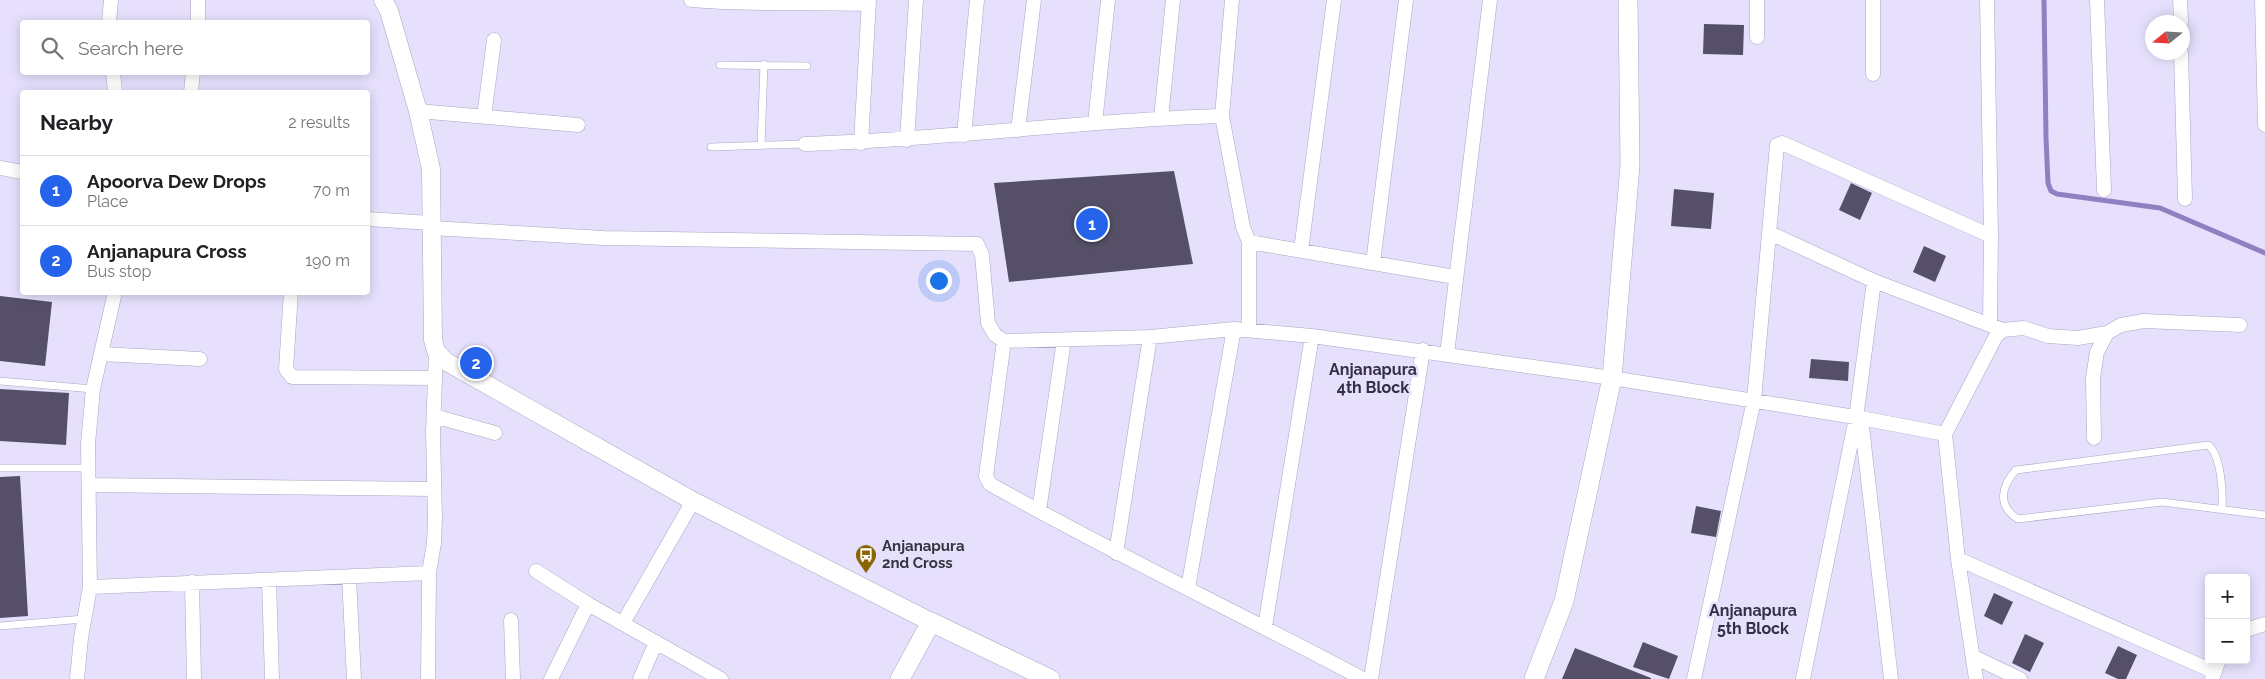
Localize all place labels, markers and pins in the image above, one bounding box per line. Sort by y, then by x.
pin: 1 [1076,205,1108,243]
pin: 2 [460,344,492,382]
place label: Anjanapura 2nd Cross [882,537,965,572]
bus stop icon: Anjanapura 2nd Cross [854,543,878,574]

